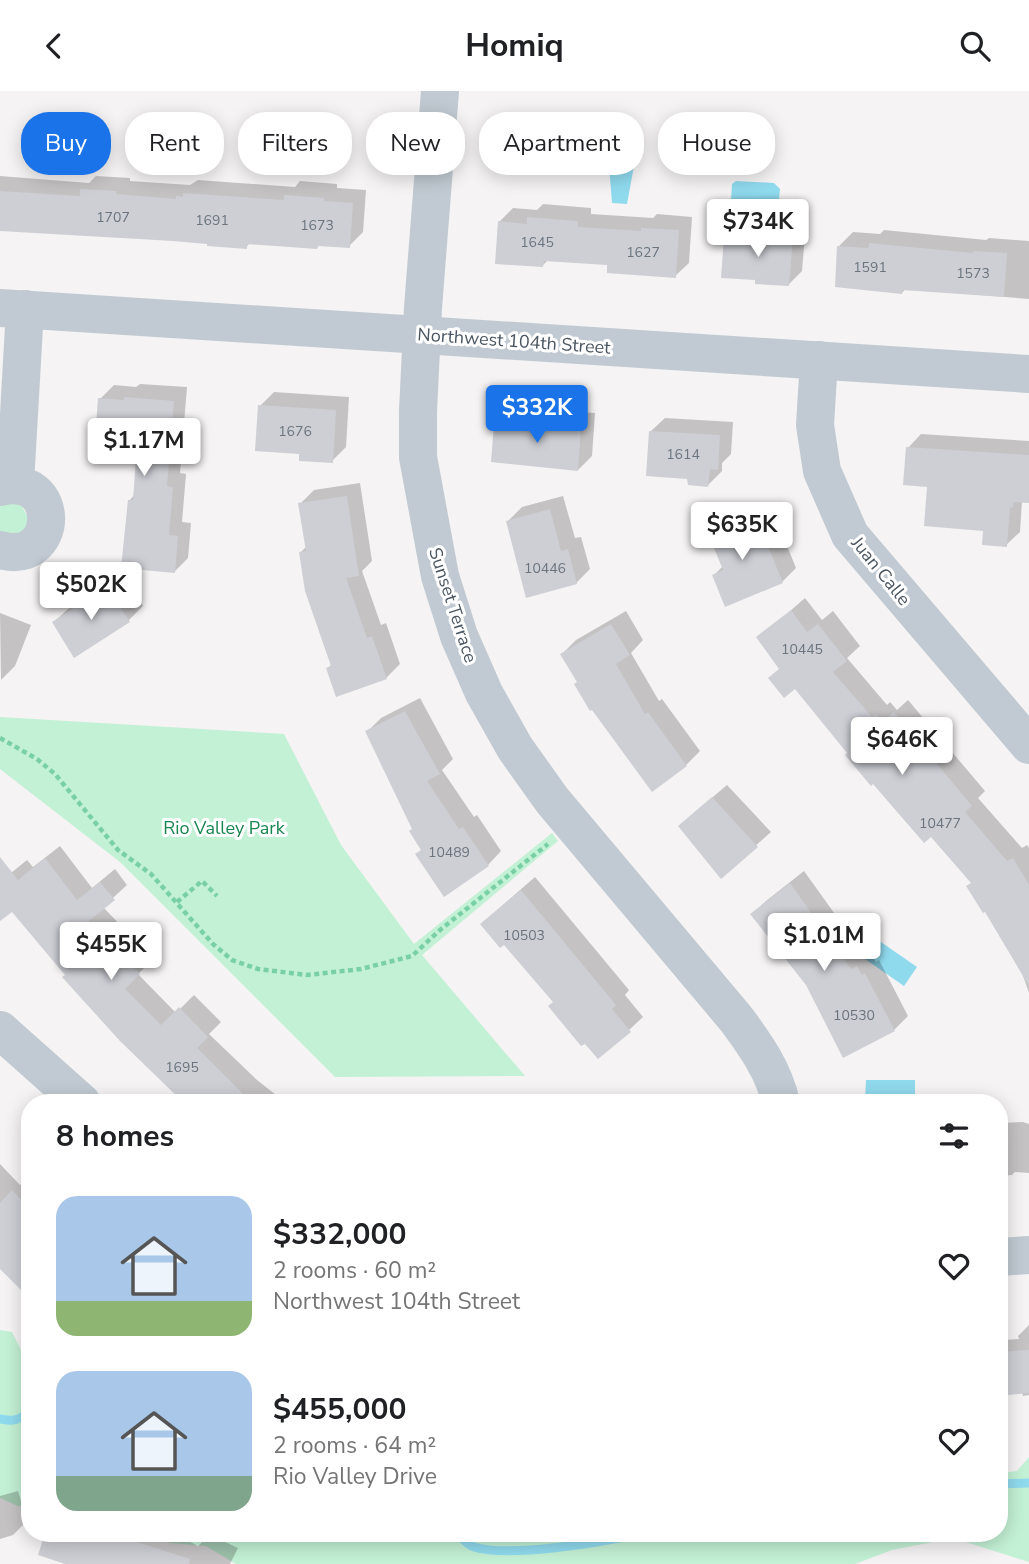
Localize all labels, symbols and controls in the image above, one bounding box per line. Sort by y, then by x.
text: Homiq [465,24,564,67]
icon: back [35,27,73,65]
icon: search [956,27,994,65]
chip: Buy [21,112,111,175]
chip: Rent [125,112,224,175]
chip: Filters [238,112,352,175]
chip: New [366,112,465,175]
chip: Apartment [479,112,644,175]
chip: House [658,112,775,175]
pin: $734K [709,199,807,259]
text: $734K [723,206,793,237]
house number: 1707 [96,208,130,227]
house number: 1691 [195,211,229,230]
house number: 1673 [300,216,334,235]
house number: 1645 [520,233,554,252]
house number: 1627 [626,243,660,262]
house number: 1591 [853,258,887,277]
house number: 1573 [956,264,990,283]
street label: Northwest 104th Street [417,322,612,360]
pin: $332K [488,385,586,445]
text: $332K [502,392,572,423]
pin: $1.17M [87,419,201,478]
house number: 1676 [278,422,312,441]
text: $1.17M [104,425,184,456]
house number: 1614 [666,445,700,464]
pin: $635K [693,503,791,562]
text: $635K [707,509,777,540]
street label: Juan Calle [845,531,916,610]
street label: Sunset Terrace [423,544,483,666]
house number: 10446 [524,559,566,578]
pin: $502K [42,563,140,622]
text: $502K [56,569,126,600]
house number: 10445 [781,640,823,659]
pin: $646K [853,717,951,777]
text: $646K [867,724,937,755]
house number: 10477 [919,814,961,833]
park label: Rio Valley Park [163,816,286,840]
house number: 10489 [428,843,470,862]
pin: $1.01M [767,913,881,973]
text: $1.01M [784,920,864,951]
pin: $455K [62,923,160,982]
house number: 10503 [503,926,545,945]
text: $455K [76,929,146,960]
house number: 10530 [833,1006,875,1025]
house number: 1695 [165,1058,199,1077]
text: 8 homes [56,1116,174,1157]
icon: filters [935,1117,973,1155]
text: $332,000 [273,1214,406,1255]
icon: home [112,1224,196,1308]
icon: heart [935,1247,973,1285]
text: 2 rooms · 60 m² [273,1255,436,1286]
text: Northwest 104th Street [273,1286,520,1317]
text: $455,000 [273,1389,406,1430]
icon: home [112,1399,196,1483]
icon: heart [935,1422,973,1460]
text: 2 rooms · 64 m² [273,1430,436,1461]
text: Rio Valley Drive [273,1461,437,1492]

